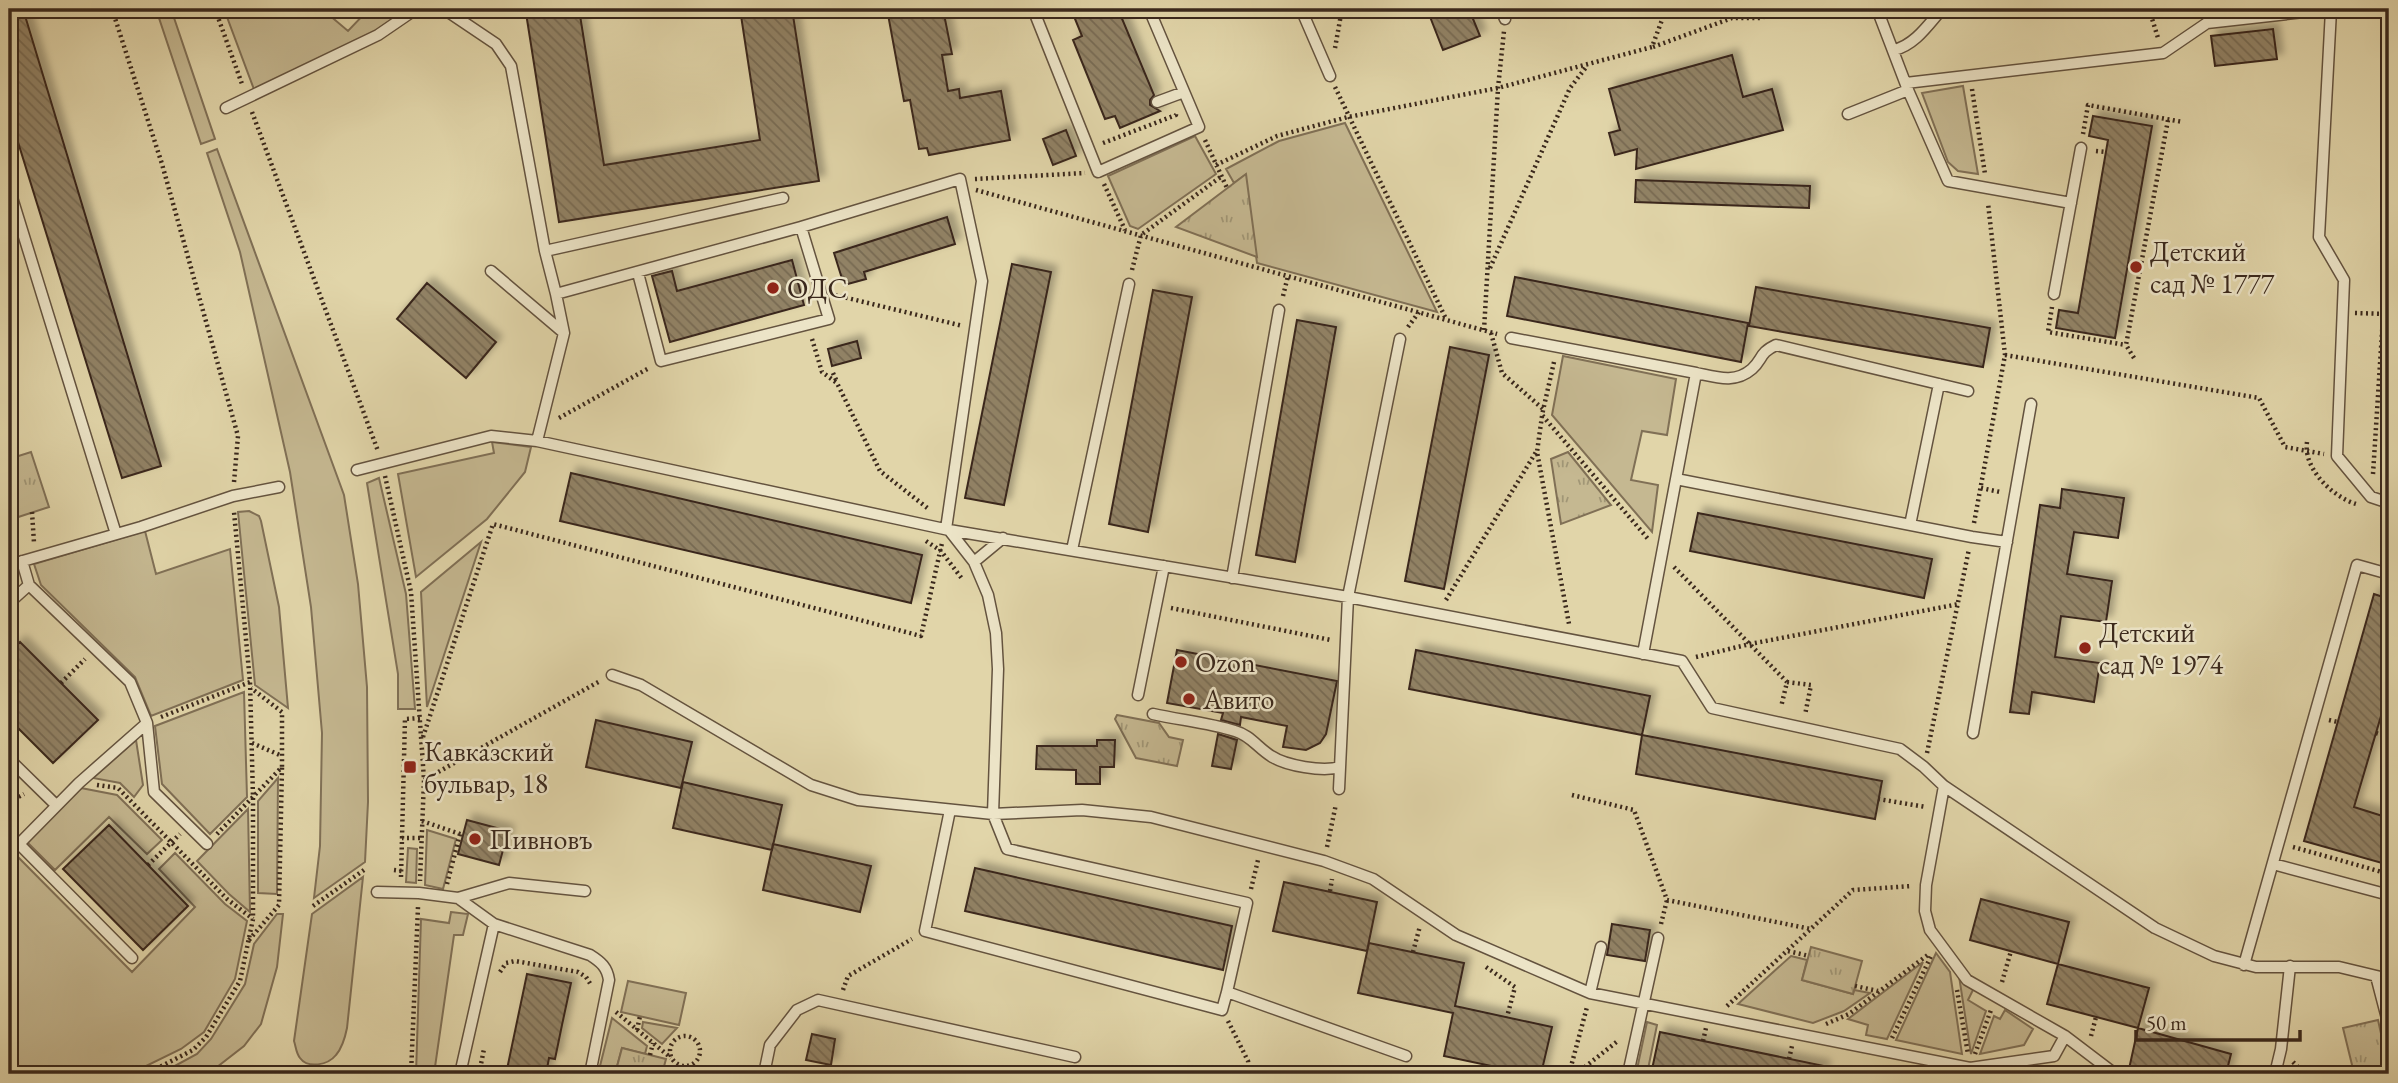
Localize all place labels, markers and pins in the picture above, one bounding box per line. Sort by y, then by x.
place label: Детский сад № 1777 [2150,233,2275,301]
marker: Детский сад № 1777 [2128,259,2144,275]
place label: ОДС [787,270,847,306]
marker: ОДС [765,280,781,296]
place label: Детский сад № 1974 [2099,614,2224,682]
marker: Детский сад № 1974 [2077,640,2093,656]
place label: Ozon [1195,644,1256,680]
marker: Ozon [1173,654,1189,670]
place label: Авито [1202,681,1274,717]
marker: Авито [1181,691,1197,707]
place label: Кавказский бульвар, 18 [424,733,554,801]
marker: Кавказский бульвар, 18 [402,759,418,775]
place label: Пивновъ [489,821,593,857]
marker: Пивновъ [467,831,483,847]

